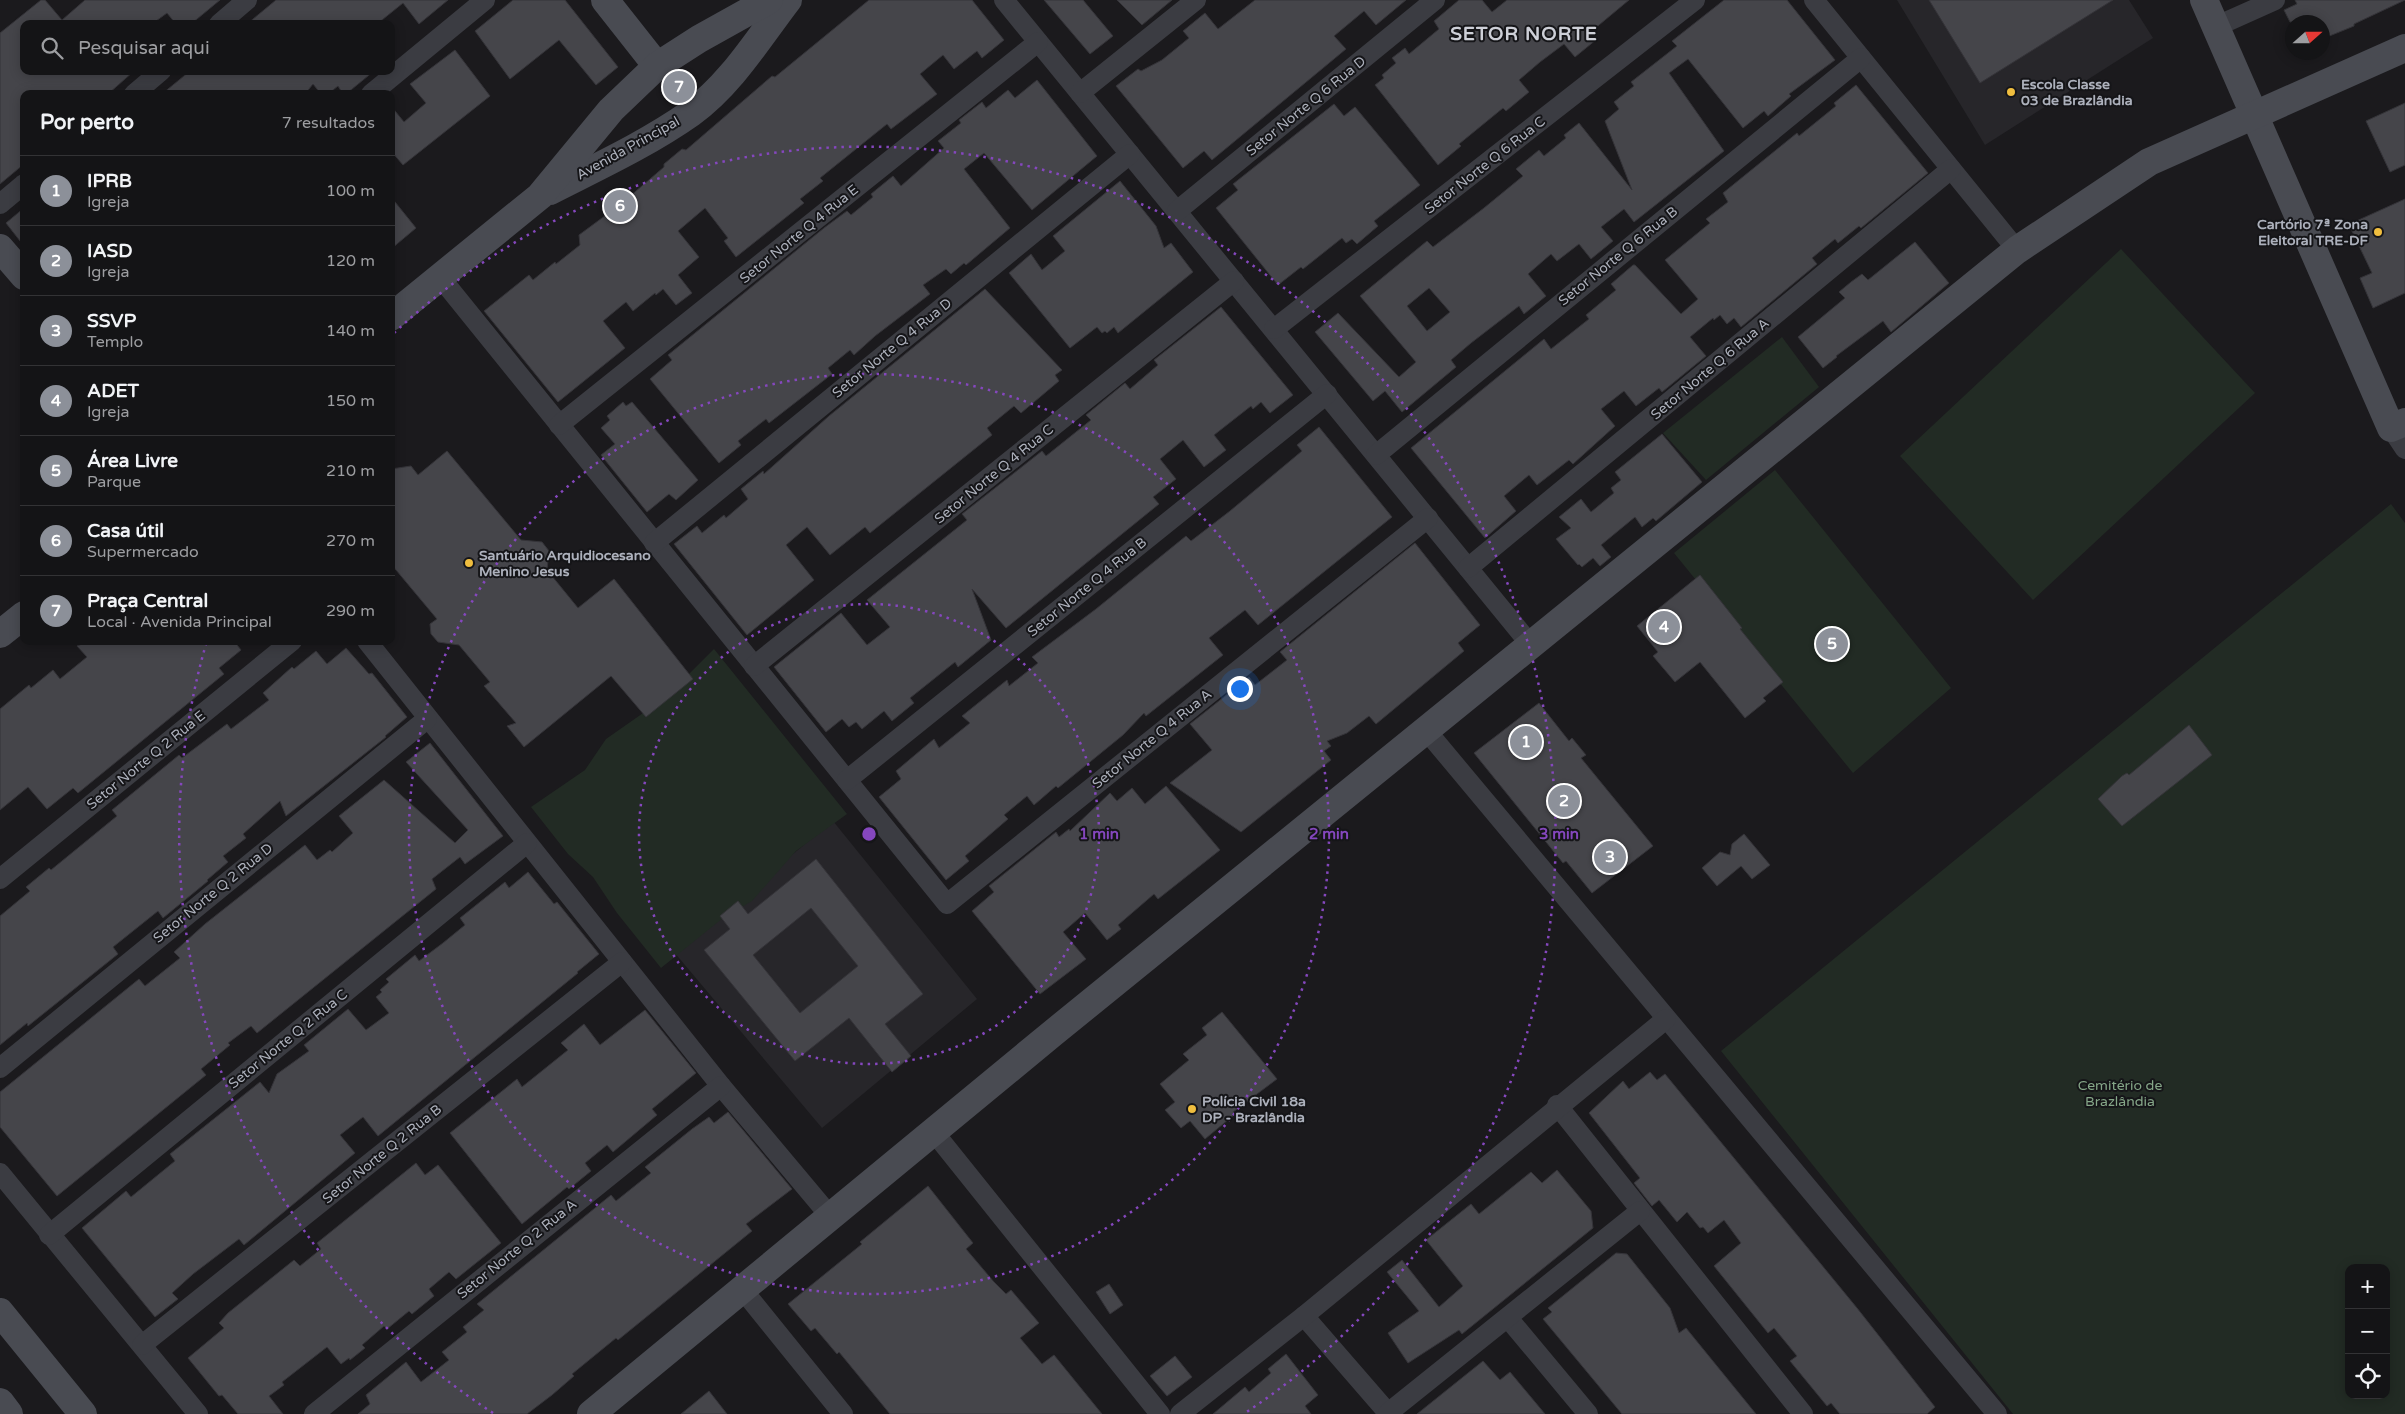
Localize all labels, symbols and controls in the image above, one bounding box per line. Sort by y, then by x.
north arrow [2285,15,2330,60]
search box [20,20,395,75]
district label: SETOR NORTE [1450,23,1598,45]
icon: search [38,34,66,62]
text: Pesquisar aqui [78,37,210,59]
street label: Setor Norte Q 6 Rua D [1243,53,1369,159]
pin: 7 [663,68,695,106]
place label: Escola Classe 03 de Brazlândia [2021,76,2133,109]
marker: Escola Classe 03 de Brazlândia [2005,86,2017,98]
text: Por perto [40,110,134,135]
text: 7 resultados [282,113,375,133]
street label: Avenida Principal [573,113,683,183]
street label: Setor Norte Q 6 Rua C [1421,113,1549,217]
text: IPRB [87,170,132,192]
text: 1 [51,181,61,201]
text: 100 m [326,181,375,201]
street label: Setor Norte Q 4 Rua E [736,181,862,287]
pin: 6 [604,187,636,225]
text: Igreja [87,192,129,212]
street label: Setor Norte Q 6 Rua B [1555,203,1681,309]
place label: Cartório 7ª Zona Eleitoral TRE-DF [2257,216,2368,249]
marker: Cartório 7ª Zona Eleitoral TRE-DF [2372,226,2384,238]
text: IASD [87,240,133,262]
text: 2 [51,251,61,271]
text: 120 m [326,251,375,271]
text: Igreja [87,262,129,282]
street label: Setor Norte Q 4 Rua D [829,295,955,401]
text: SSVP [87,310,136,332]
street label: Setor Norte Q 6 Rua A [1647,315,1773,423]
text: 3 [51,321,61,341]
text: 140 m [326,321,375,341]
text: Templo [87,332,143,352]
text: ADET [87,380,139,402]
text: 4 [51,391,61,411]
text: 150 m [326,391,375,411]
text: Igreja [87,402,129,422]
street label: Setor Norte Q 4 Rua C [931,421,1057,527]
text: Área Livre [87,450,178,472]
text: 5 [51,461,61,481]
text: 210 m [326,461,375,481]
text: Parque [87,472,141,492]
text: Casa útil [87,520,164,542]
text: 6 [51,531,61,551]
text: 270 m [326,531,375,551]
street label: Setor Norte Q 4 Rua B [1024,534,1150,640]
text: Supermercado [87,542,199,562]
place label: Santuário Arquidiocesano Menino Jesus [479,547,651,580]
marker: Santuário Arquidiocesano Menino Jesus [463,557,475,569]
text: Praça Central [87,590,208,612]
text: 7 [51,601,61,621]
text: 290 m [326,601,375,621]
pin: 4 [1648,608,1680,646]
text: Local · Avenida Principal [87,612,272,632]
pin: 5 [1816,625,1848,663]
your location [1227,676,1253,702]
street label: Setor Norte Q 4 Rua A [1089,686,1215,792]
street label: Setor Norte Q 2 Rua E [83,707,209,813]
pin: 1 [1510,723,1542,761]
pin: 2 [1548,782,1580,820]
centre of rings [860,825,878,843]
text: 1 min [1079,825,1119,843]
text: 2 min [1309,825,1349,843]
text: 3 min [1539,825,1579,843]
pin: 3 [1594,838,1626,876]
street label: Setor Norte Q 2 Rua D [150,840,276,946]
street label: Setor Norte Q 2 Rua C [225,986,351,1092]
park label: Cemitério de Brazlândia [2078,1077,2162,1110]
place label: Polícia Civil 18a DP - Brazlândia [1202,1093,1306,1126]
street label: Setor Norte Q 2 Rua B [319,1101,445,1207]
marker: Polícia Civil 18a DP - Brazlândia [1186,1103,1198,1115]
street label: Setor Norte Q 2 Rua A [454,1196,580,1302]
map controls [2345,1264,2390,1399]
button: + [2345,1264,2390,1309]
button: − [2345,1309,2390,1354]
button: locate [2345,1354,2390,1399]

